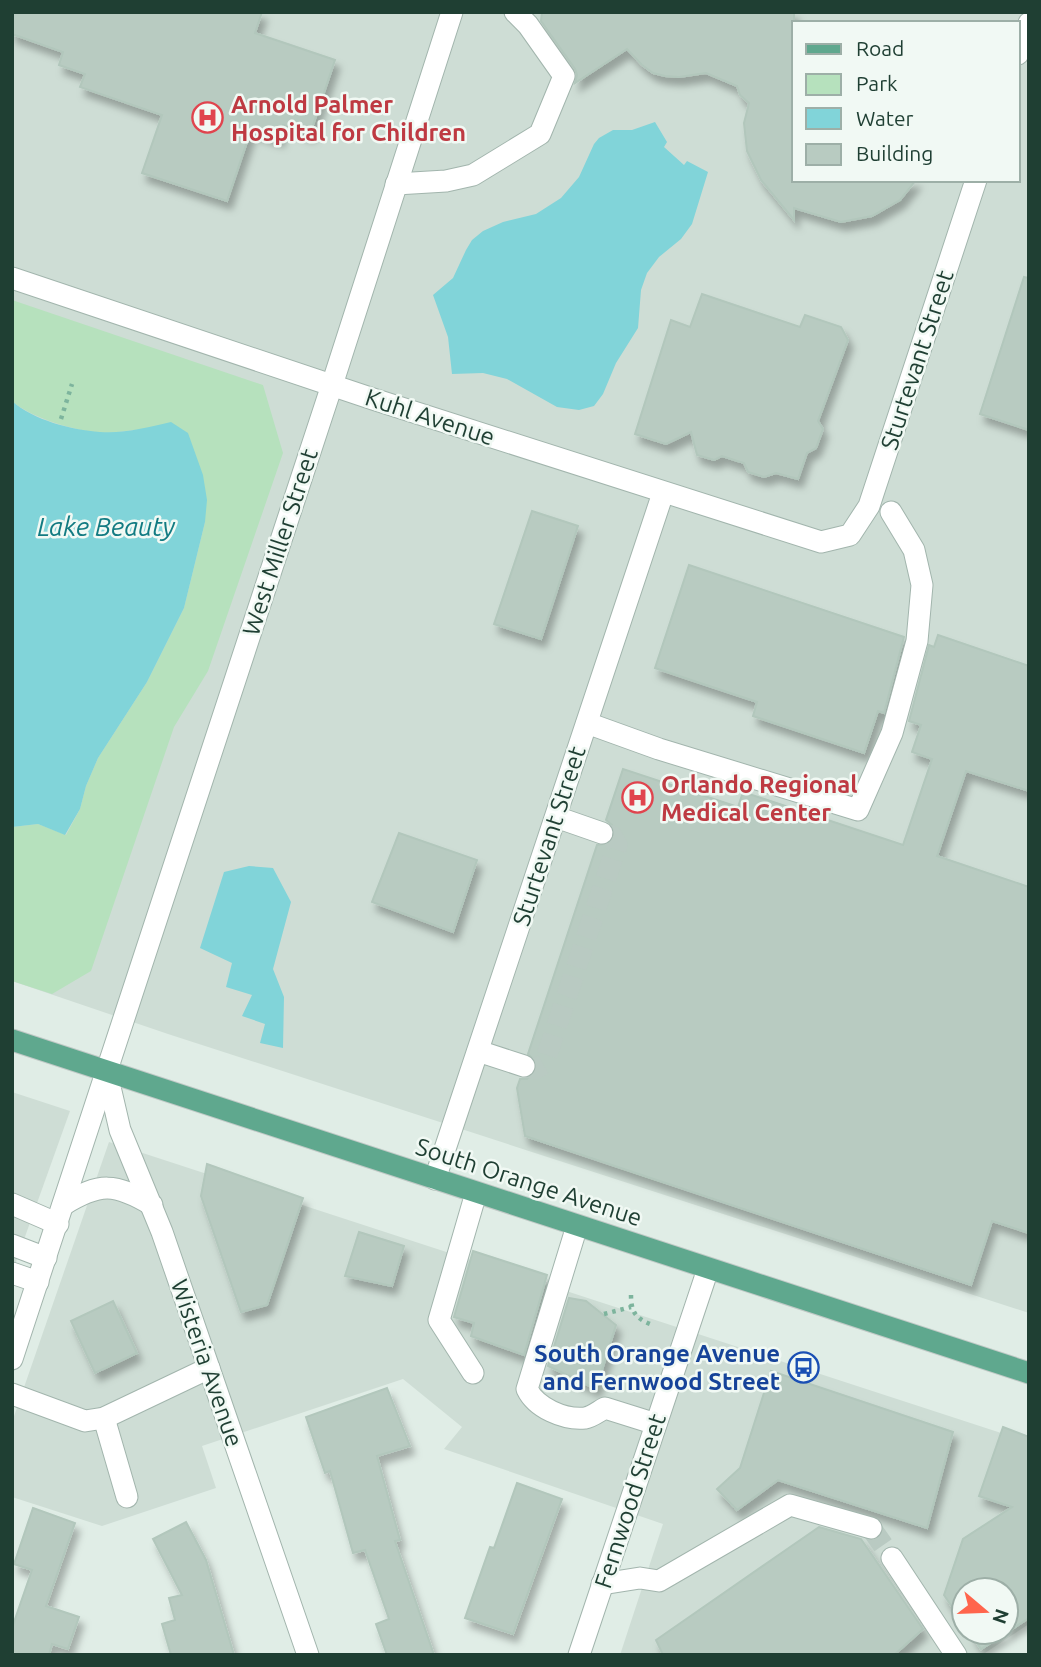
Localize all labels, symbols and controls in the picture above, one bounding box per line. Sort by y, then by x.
legend [792,21,1020,182]
text: Road [856,36,904,60]
text: Park [856,71,898,95]
place label: Arnold Palmer Hospital for Children [231,91,466,146]
hospital icon: Arnold Palmer Hospital for Children [191,101,225,135]
text: Water [856,106,914,130]
text: Building [856,141,933,165]
street label: Sturtevant Street [875,266,959,453]
street label: Kuhl Avenue [362,383,498,451]
street label: West Miller Street [237,445,323,639]
water label: Lake Beauty [37,512,175,541]
street label: Sturtevant Street [507,742,591,929]
place label: Orlando Regional Medical Center [661,771,858,826]
hospital icon: Orlando Regional Medical Center [621,781,655,815]
street label: South Orange Avenue [413,1133,645,1231]
street label: Wisteria Avenue [166,1276,248,1450]
place label: South Orange Avenue and Fernwood Street [534,1340,780,1395]
bus stop icon: South Orange Avenue and Fernwood Street [786,1350,820,1384]
street label: Fernwood Street [589,1410,671,1592]
north arrow [950,1576,1020,1646]
text: N [988,1606,1014,1627]

